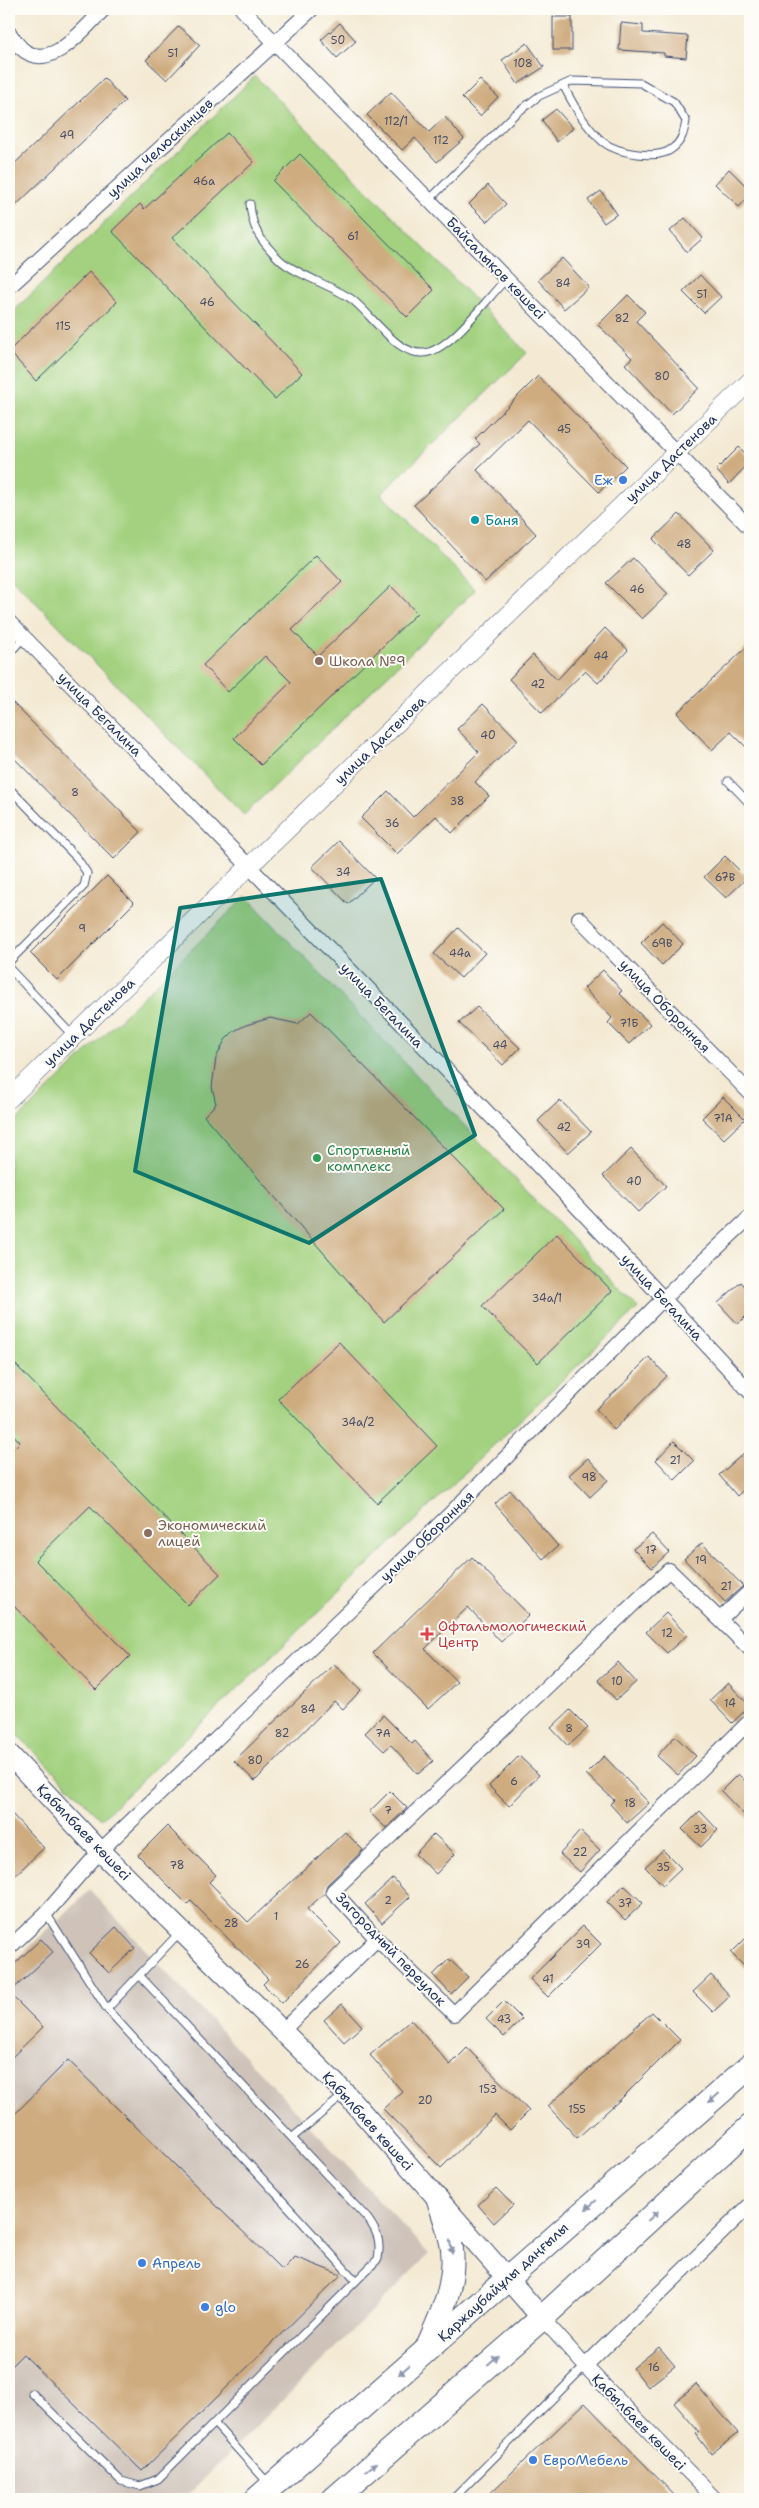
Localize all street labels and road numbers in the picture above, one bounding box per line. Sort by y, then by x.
street label: улица Челюскинцев [103,94,217,202]
street label: Байсалықов көшесі [443,213,549,323]
street label: улица Дастенова [622,410,721,506]
street label: улица Бегалина [54,668,146,760]
street label: улица Дастенова [331,692,430,788]
street label: улица Оборонная [616,955,714,1057]
street label: улица Бегалина [337,959,428,1052]
street label: улица Дастенова [40,974,139,1070]
street label: улица Бегалина [617,1250,707,1344]
street label: улица Оборонная [376,1487,478,1585]
street label: Қабылбаев көшесі [33,1780,135,1884]
street label: Загородный переулок [332,1888,450,2010]
street label: Қабылбаев көшесі [319,2068,417,2174]
street label: Қаржаубайұлы даңғылы [434,2219,572,2345]
street label: Қабылбаев көшесі [588,2370,690,2474]

